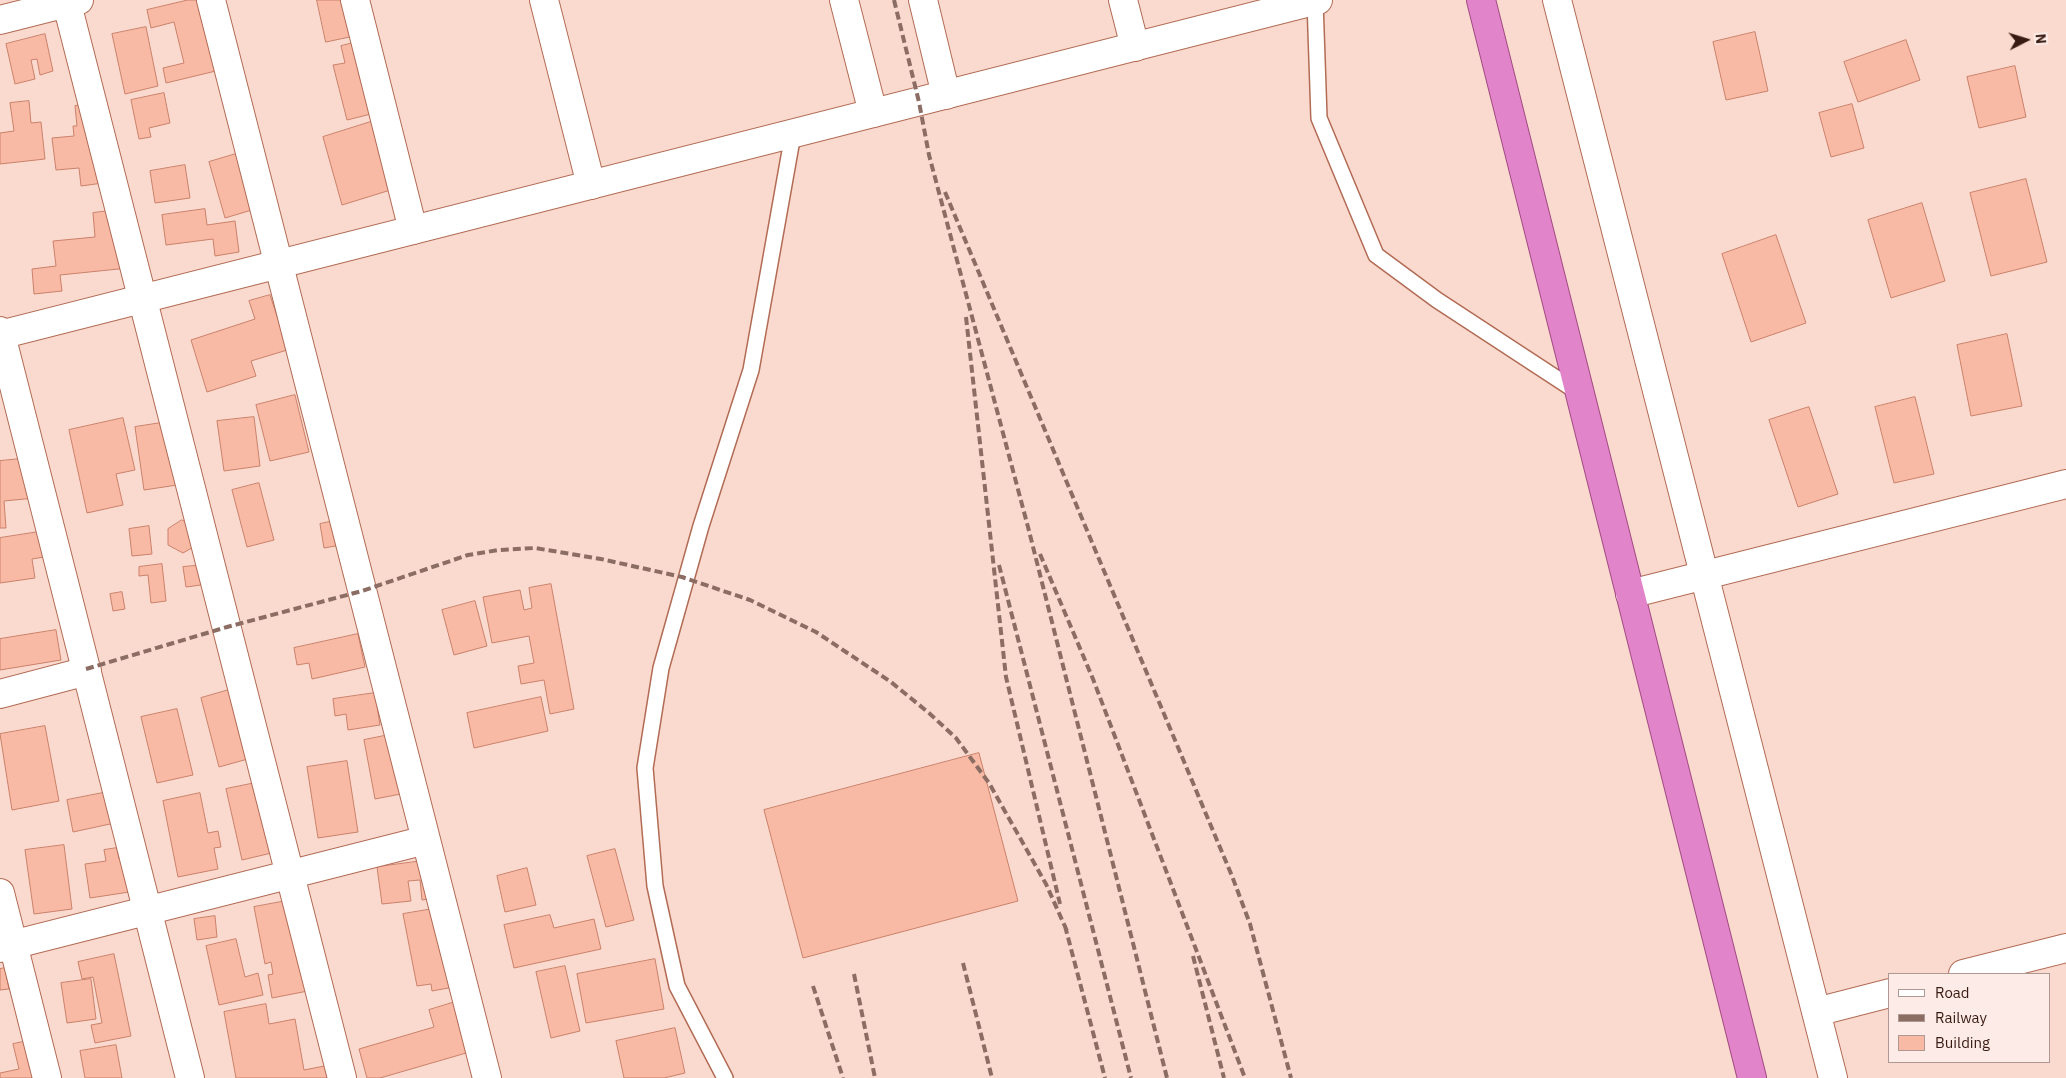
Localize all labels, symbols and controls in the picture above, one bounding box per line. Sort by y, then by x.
north arrow [2001,15,2051,65]
text: N [2032,33,2050,45]
legend [1888,973,2051,1063]
text: Road [1935,983,1970,1002]
text: Railway [1935,1008,1987,1027]
text: Building [1935,1033,1990,1052]

